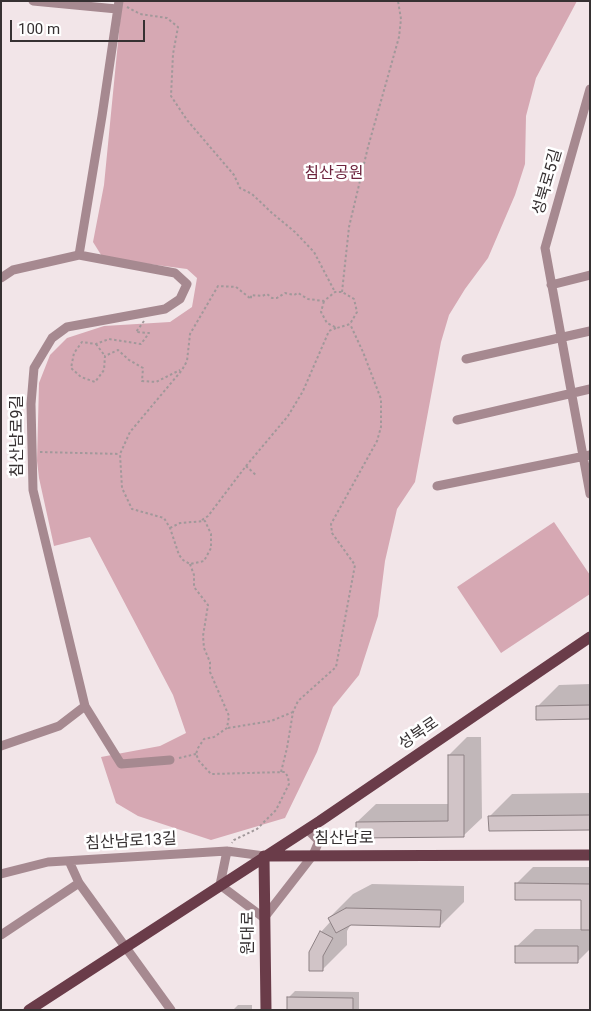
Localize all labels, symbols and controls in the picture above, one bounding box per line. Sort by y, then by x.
scale bar [12,10,148,42]
text: 100 m [18,20,60,38]
street label: 성북로5길 [529,147,567,217]
park label: 침산공원 [305,164,363,184]
street label: 침산남로9길 [8,395,28,477]
street label: 성북로 [395,714,443,754]
street label: 침산남로 [315,829,373,849]
street label: 침산남로13길 [85,830,177,854]
street label: 원대로 [239,911,259,955]

